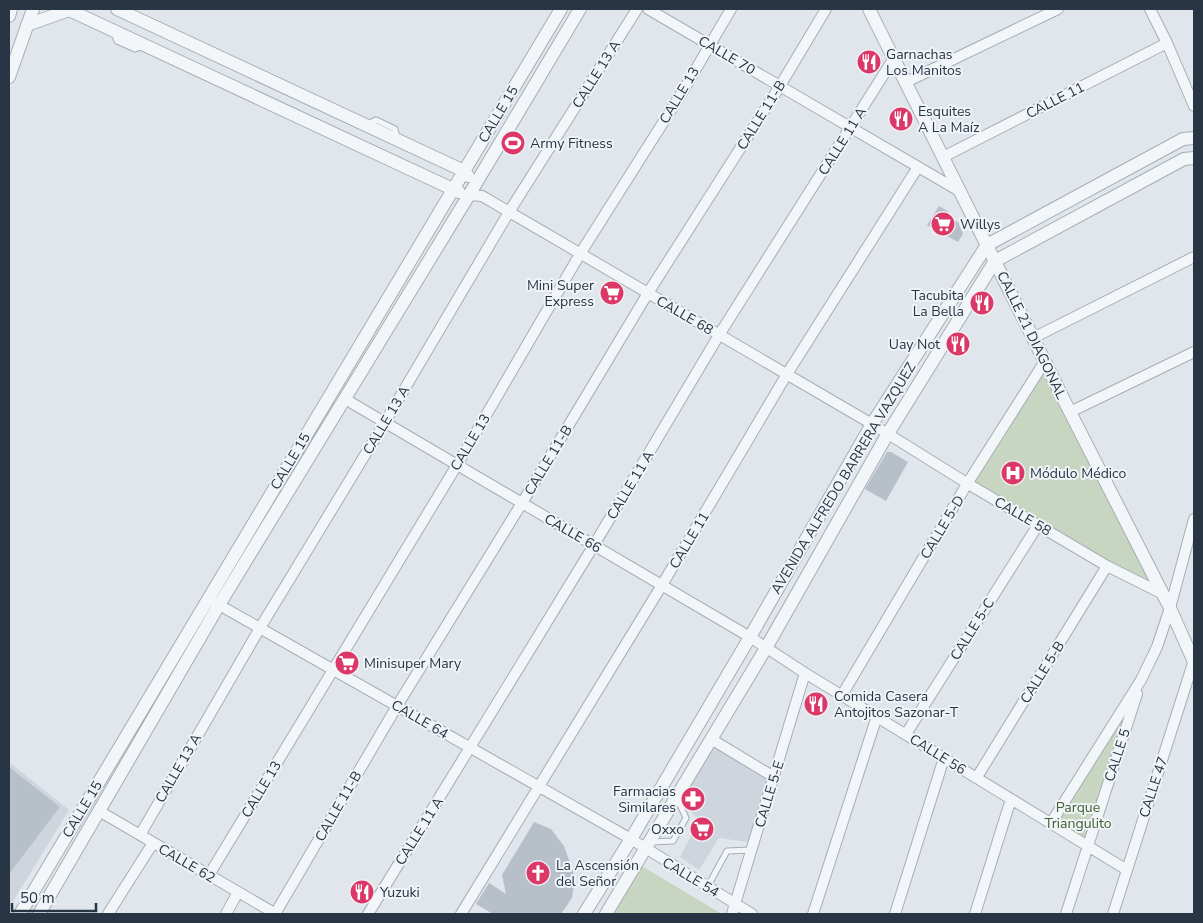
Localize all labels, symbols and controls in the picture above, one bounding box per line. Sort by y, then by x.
street label: CALLE 70 [695,31,759,79]
street label: CALLE 13 A [568,37,625,112]
place label: Garnachas Los Manitos [886,45,962,80]
restaurant icon: Garnachas Los Manitos [856,49,882,75]
street label: CALLE 13 [655,63,704,127]
street label: CALLE 11-B [733,77,790,154]
street label: CALLE 11 [1023,78,1088,123]
street label: CALLE 15 [474,82,523,146]
place label: Esquites A La Maíz [918,102,980,137]
street label: CALLE 11 A [814,104,871,179]
restaurant icon: Esquites A La Maíz [888,106,914,132]
sports icon: Army Fitness [500,130,526,156]
place label: Army Fitness [530,134,613,153]
supermarket icon: Willys [930,211,956,237]
place label: Willys [960,215,1001,234]
street label: CALLE 21 DIAGONAL [992,268,1071,403]
place label: Mini Super Express [527,276,594,311]
supermarket icon: Mini Super Express [599,280,625,306]
place label: Tacubita La Bella [911,286,964,321]
restaurant icon: Tacubita La Bella [969,290,995,316]
street label: CALLE 68 [653,291,717,339]
restaurant icon: Uay Not [945,331,971,357]
place label: Uay Not [889,335,940,354]
street label: AVENIDA ALFREDO BARRERA VAZQUEZ [767,359,920,597]
street label: CALLE 13 A [358,382,414,458]
street label: CALLE 13 [446,410,495,474]
street label: CALLE 11-B [520,422,577,499]
street label: CALLE 15 [266,429,315,493]
street label: CALLE 11 A [602,447,658,523]
hospital icon: Módulo Médico [1000,460,1026,486]
place label: Módulo Médico [1030,464,1126,483]
street label: CALLE 5-D [916,492,969,563]
street label: CALLE 58 [991,492,1055,540]
street label: CALLE 11 [665,508,714,572]
street label: CALLE 66 [541,509,605,557]
street label: CALLE 5-C [946,595,999,664]
street label: CALLE 5-B [1016,637,1069,707]
supermarket icon: Minisuper Mary [334,650,360,676]
place label: Minisuper Mary [364,654,462,673]
place label: Comida Casera Antojitos Sazonar-T [834,687,959,722]
restaurant icon: Comida Casera Antojitos Sazonar-T [803,691,829,717]
street label: CALLE 64 [388,695,452,743]
street label: CALLE 5 [1100,726,1135,784]
street label: CALLE 13 A [151,730,206,806]
street label: CALLE 56 [906,730,970,779]
street label: CALLE 47 [1135,754,1172,820]
street label: CALLE 13 [237,757,286,821]
street label: CALLE 5-E [750,758,789,830]
street label: CALLE 11-B [311,767,366,845]
street label: CALLE 15 [58,777,107,841]
place label: Farmacias Similares [613,782,676,817]
pharmacy icon: Farmacias Similares [680,786,706,812]
street label: CALLE 11 A [391,794,448,869]
park label: Parque Triangulito [1044,798,1112,833]
supermarket icon: Oxxo [689,816,715,842]
place label: Oxxo [651,820,684,839]
street label: CALLE 62 [155,839,219,887]
street label: CALLE 54 [659,853,723,902]
place label: La Ascensión del Señor [556,856,639,891]
church icon: La Ascensión del Señor [525,860,551,886]
restaurant icon: Yuzuki [349,879,375,905]
scale bar [12,880,96,912]
place label: Yuzuki [379,883,420,902]
text: 50 m [20,888,55,908]

